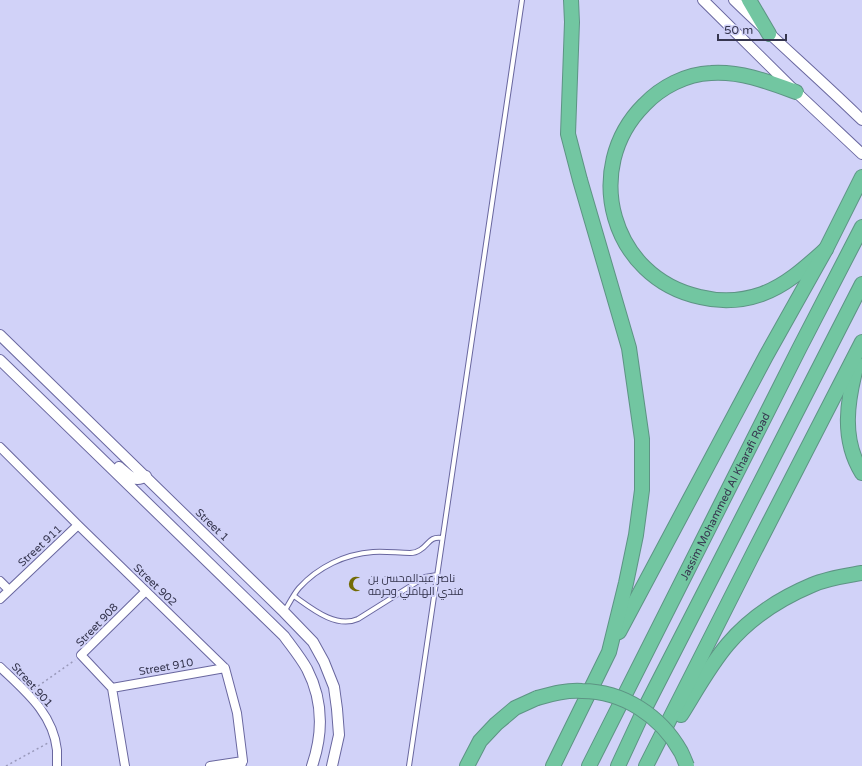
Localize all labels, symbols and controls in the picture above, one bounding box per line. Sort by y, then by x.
scale bar [718,16,786,42]
text: 50 m [724,23,753,37]
street label: Jassim Mohammed Al Kharafi Road [677,410,772,582]
street label: Street 1 [193,506,231,544]
street label: Street 911 [15,522,65,570]
street label: Street 902 [131,561,179,609]
place label: ناصر عبدالمحسن بن فندي الهاملي وحرمه [368,572,463,600]
mosque icon: ناصر عبدالمحسن بن فندي الهاملي وحرمه [347,575,365,593]
street label: Street 908 [73,601,121,649]
street label: Street 910 [138,656,194,678]
street label: Street 901 [9,660,55,710]

